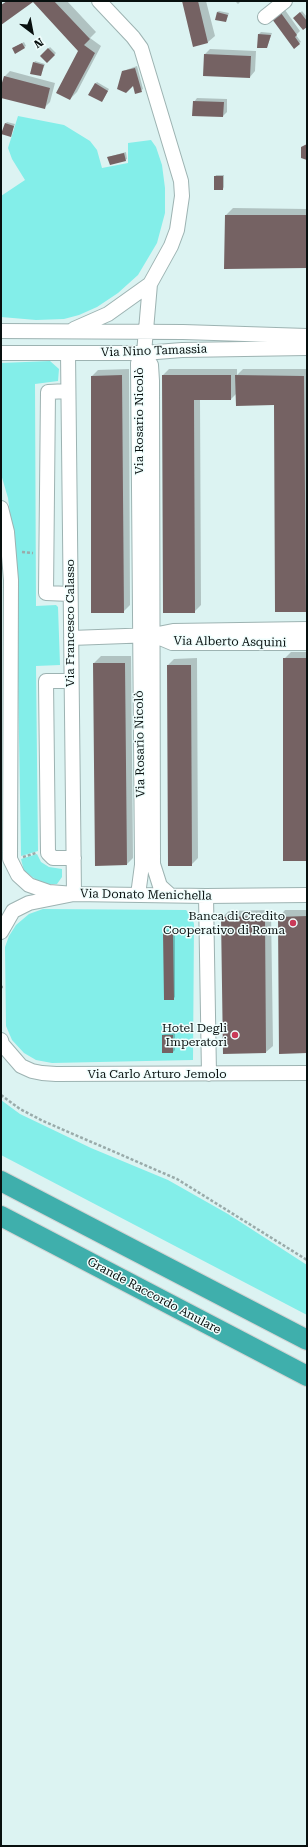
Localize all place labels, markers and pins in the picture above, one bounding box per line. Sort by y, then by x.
place label: Banca di Credito Cooperativo di Roma [163,909,285,937]
marker: Banca di Credito Cooperativo di Roma [288,918,298,928]
place label: Hotel Degli Imperatori [162,1021,227,1049]
marker: Hotel Degli Imperatori [230,1030,240,1040]

